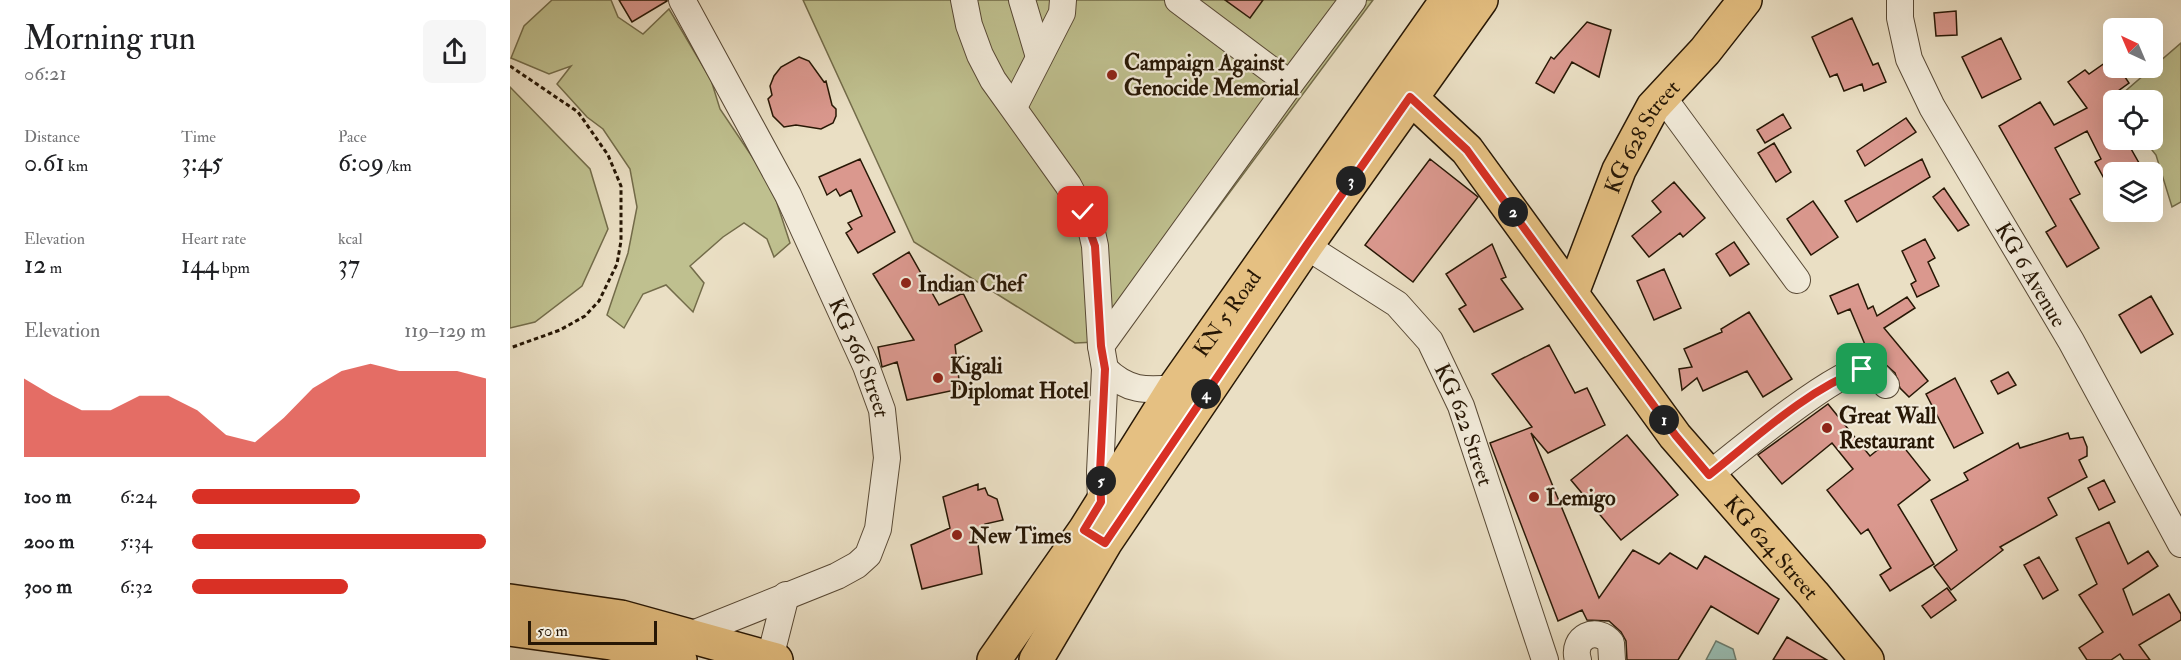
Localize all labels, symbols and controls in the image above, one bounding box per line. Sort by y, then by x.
text: Morning run [24,18,196,59]
north arrow [2103,18,2163,78]
map controls [2103,18,2163,222]
button: share [423,20,486,83]
place label: Campaign Against Genocide Memorial [1124,49,1300,102]
text: 06:21 [24,61,67,86]
marker: Campaign Against Genocide Memorial [1105,68,1119,82]
street label: KG 628 Street [1598,74,1686,198]
button: locate [2103,90,2163,150]
text: Distance [24,127,80,147]
text: Time [181,127,216,147]
text: Pace [338,127,367,147]
text: 0.61 [24,147,65,179]
text: 3:45 [181,147,223,179]
text: 6:09 [338,147,384,179]
text: km [65,156,88,176]
text: /km [384,156,412,176]
button: layers [2103,162,2163,222]
pin: 3 [1336,166,1366,196]
text: 3 [1348,171,1354,191]
pin [1057,186,1108,237]
icon: check [1066,195,1099,228]
pin: 2 [1498,197,1528,227]
text: 2 [1509,202,1517,222]
street label: KG 6 Avenue [1989,217,2073,333]
text: Elevation [24,229,85,249]
text: Heart rate [181,229,246,249]
text: kcal [338,229,363,249]
text: 12 [24,249,46,281]
text: 144 [181,249,218,281]
text: 37 [338,249,360,281]
text: m [46,258,62,278]
text: bpm [218,258,250,278]
street label: KN 5 Road [1187,264,1268,363]
place label: Indian Chef [918,270,1028,298]
marker: Indian Chef [899,276,913,290]
street label: KG 566 Street [822,294,896,418]
text: Elevation [24,318,100,343]
text: 119–129 m [404,318,486,343]
pin [1836,343,1887,394]
place label: Kigali Diplomat Hotel [950,352,1089,406]
icon: arrive [1845,352,1878,385]
street label: KG 622 Street [1428,359,1499,490]
marker: Kigali Diplomat Hotel [931,371,945,385]
pin: 4 [1191,379,1221,409]
text: 4 [1202,384,1210,404]
place label: Great Wall Restaurant [1839,402,1937,455]
pin: 1 [1649,405,1679,435]
text: 1 [1661,410,1667,430]
marker: Great Wall Restaurant [1820,421,1834,435]
pin: 5 [1086,466,1116,496]
text: 5 [1097,471,1105,491]
text: 100 m [24,484,71,509]
text: 6:24 [120,484,156,509]
place label: Lemigo [1546,484,1616,513]
marker: Lemigo [1527,490,1541,504]
street label: KG 624 Street [1718,490,1825,606]
place label: New Times [968,522,1072,550]
marker: New Times [950,528,964,542]
text: 200 m [24,529,74,554]
text: 5:34 [120,529,152,554]
text: 300 m [24,574,72,599]
text: 6:32 [120,574,153,599]
scale bar [528,618,657,646]
text: 50 m [537,621,568,641]

